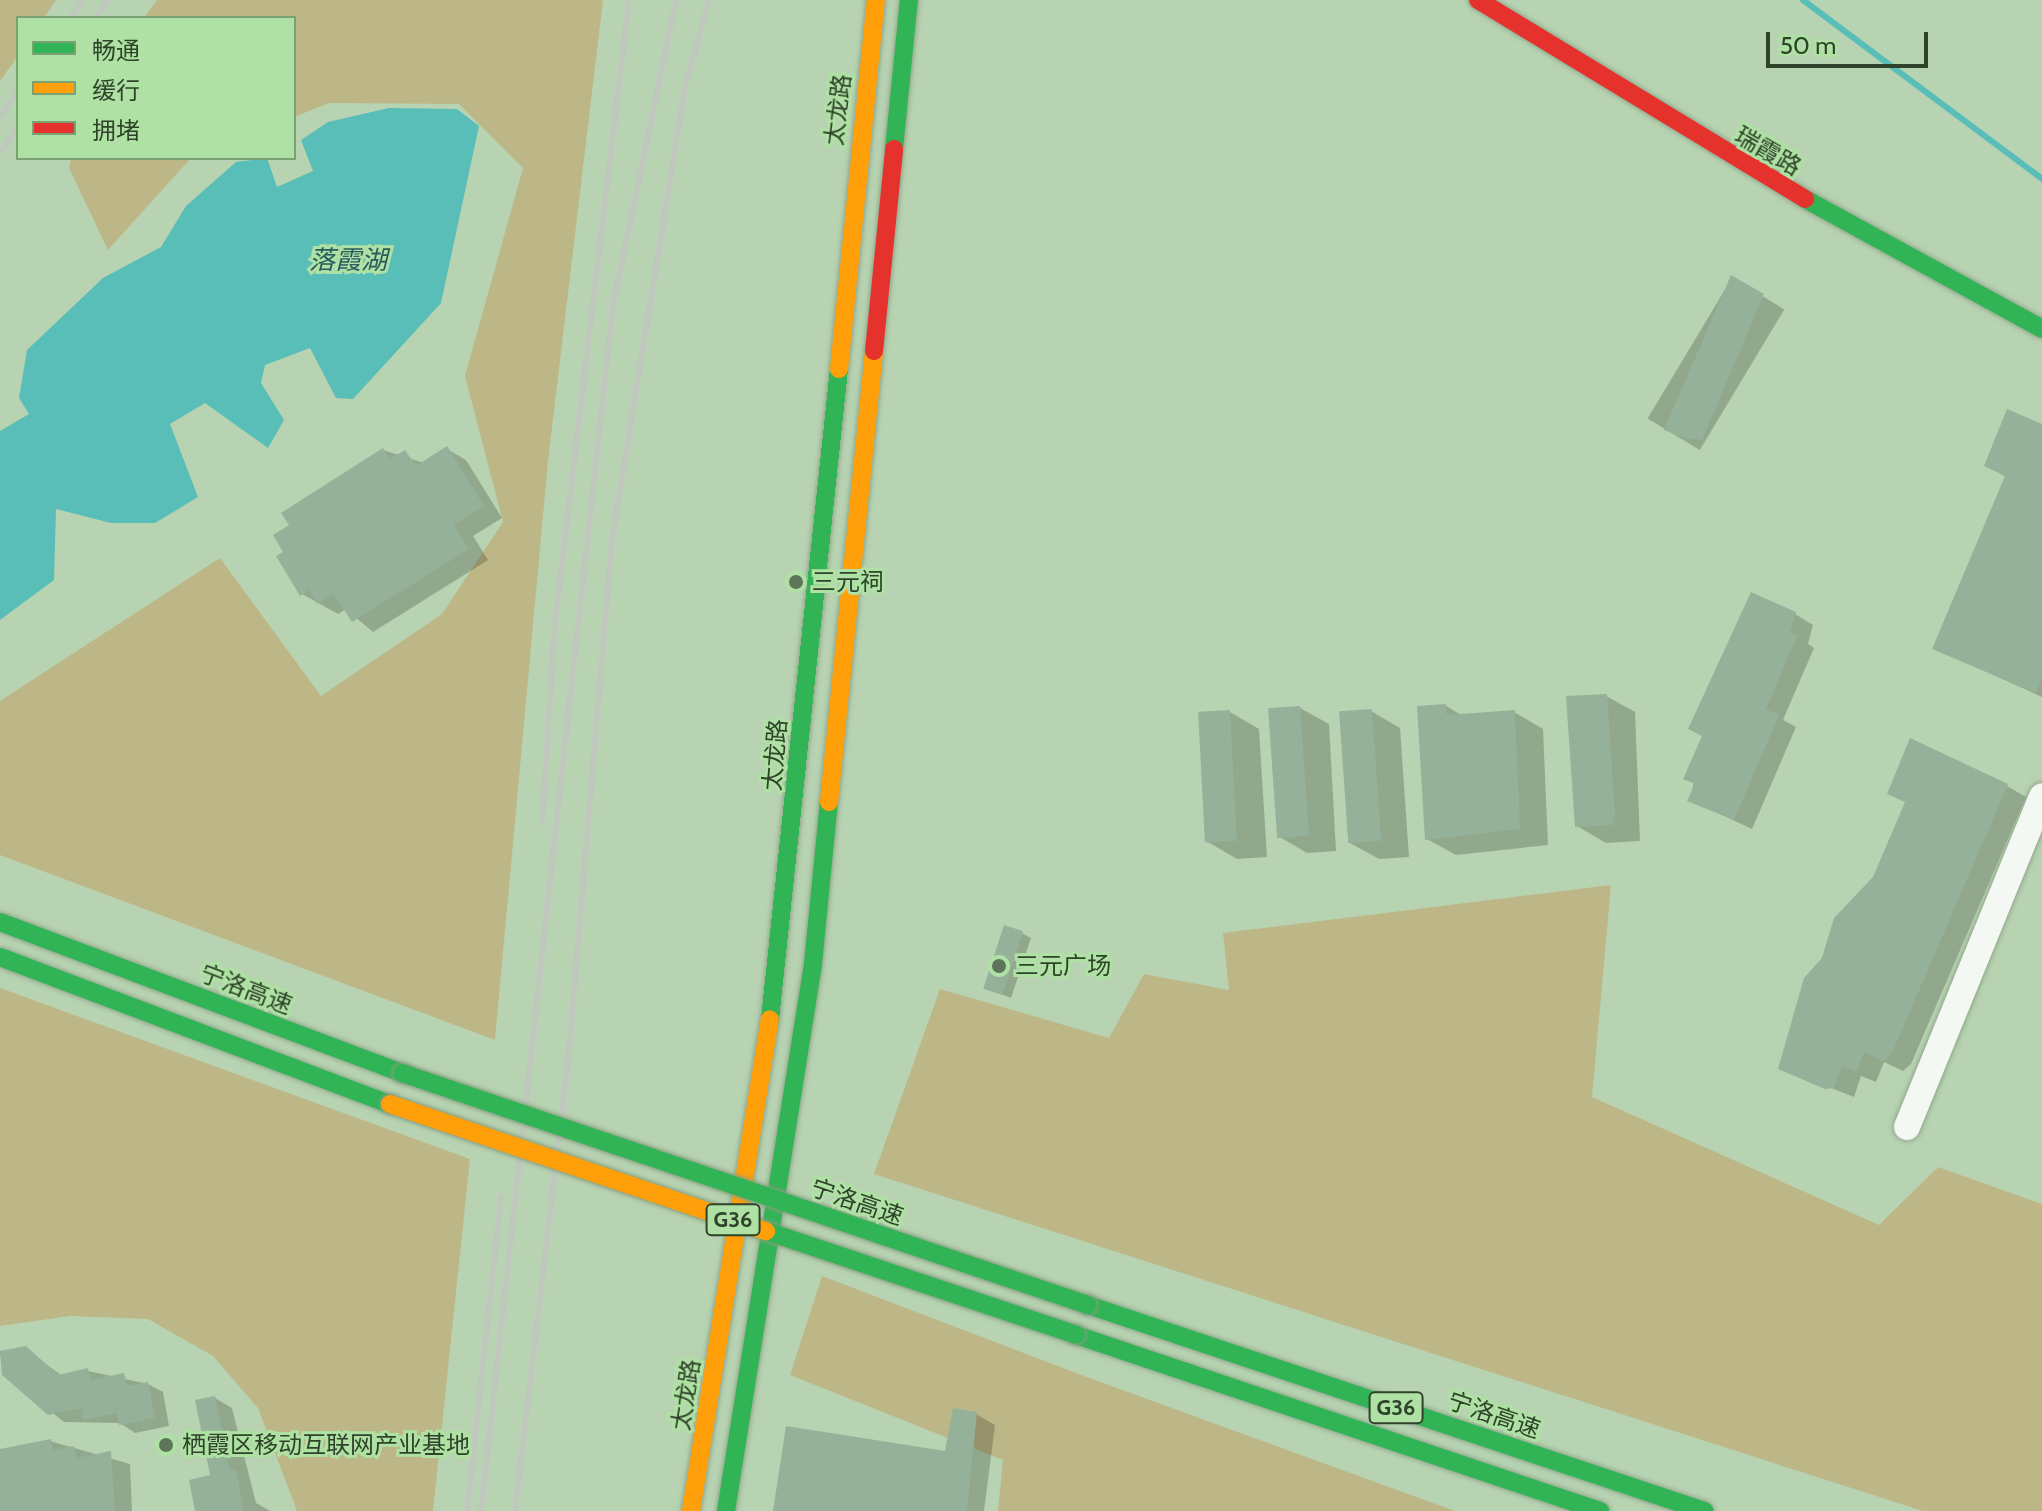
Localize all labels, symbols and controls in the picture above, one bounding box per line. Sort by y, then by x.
legend [16,16,296,160]
scale bar [1770,16,1932,66]
text: 50 m [1780,31,1836,60]
text: 畅通 [92,36,140,65]
street label: 太龙路 [819,73,857,147]
text: 缓行 [92,76,140,105]
text: 拥堵 [92,116,140,145]
street label: 瑞霞路 [1730,121,1806,181]
water label: 落霞湖 [309,245,387,277]
place label: 三元祠 [812,568,884,596]
marker: 三元祠 [787,573,805,591]
street label: 太龙路 [758,718,792,792]
place label: 三元广场 [1015,952,1111,980]
marker: 三元广场 [990,957,1008,975]
street label: 宁洛高速 [196,958,296,1020]
street label: 宁洛高速 [807,1173,907,1231]
road number: G36 [705,1202,761,1238]
street label: 太龙路 [666,1357,706,1433]
street label: 宁洛高速 [1444,1386,1544,1444]
road number: G36 [1368,1390,1424,1426]
place label: 栖霞区移动互联网产业基地 [182,1431,470,1459]
marker: 栖霞区移动互联网产业基地 [157,1436,175,1454]

